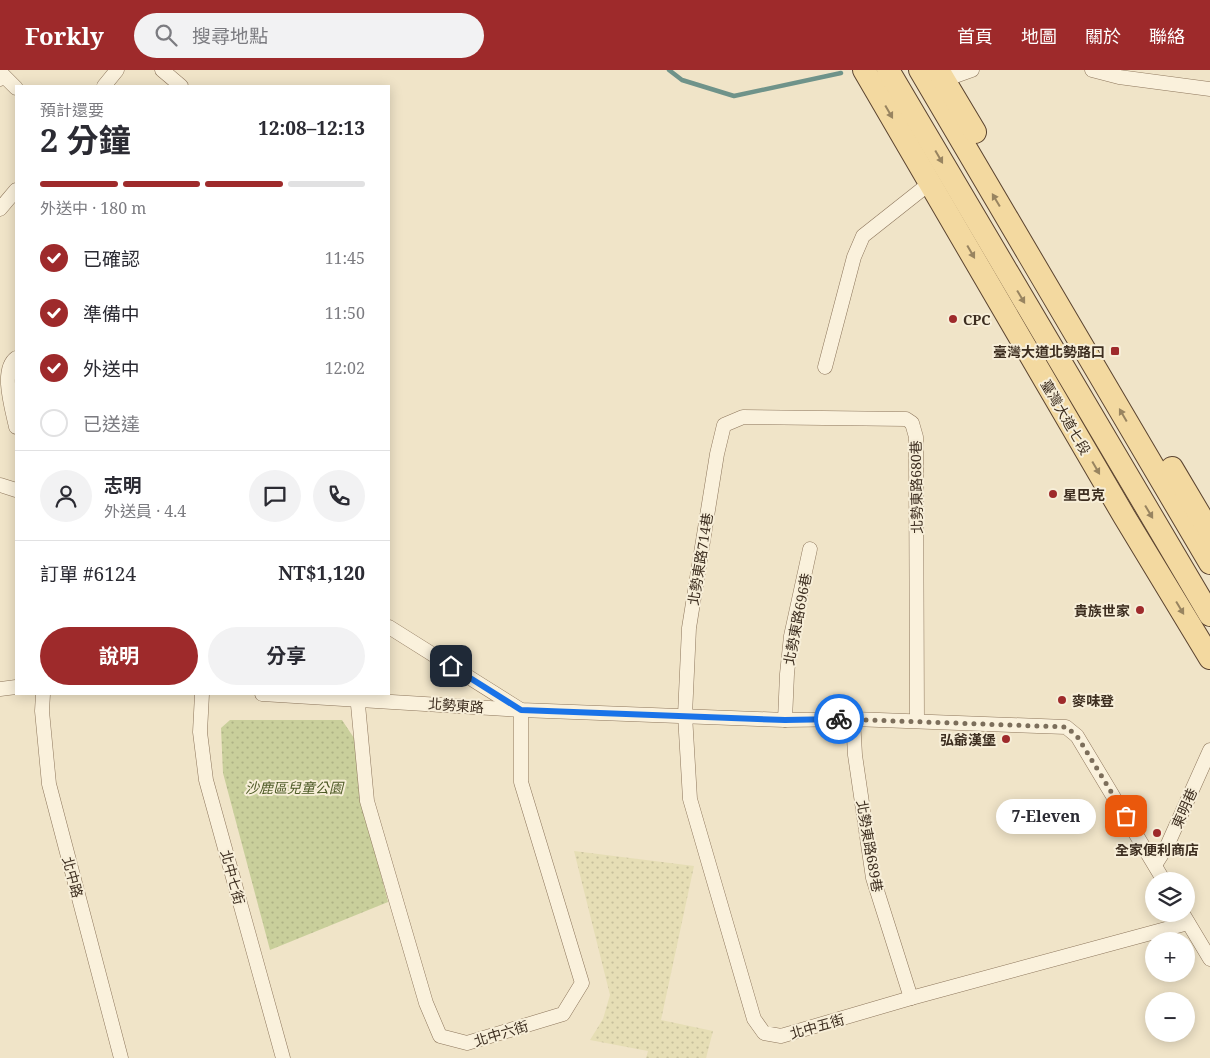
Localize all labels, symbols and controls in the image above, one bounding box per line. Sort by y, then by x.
search box [134,13,484,58]
text: Forkly [25,19,104,52]
icon: search [152,21,180,49]
text: 搜尋地點 [192,23,268,49]
text: 首頁 [957,24,993,48]
text: 地圖 [1021,24,1057,48]
text: 關於 [1085,24,1121,48]
text: 聯絡 [1149,24,1185,48]
text: 預計還要 [40,99,104,121]
one-way arrow [884,106,893,119]
text: 12:08–12:13 [258,115,365,141]
text: 2 分鐘 [40,118,130,161]
one-way arrow [934,151,943,164]
one-way arrow [992,193,1001,206]
text: 外送中 · 180 m [40,197,146,219]
icon: check [40,244,68,272]
text: 已確認 [83,246,140,272]
one-way arrow [966,246,975,259]
text: 11:45 [325,247,365,269]
one-way arrow [1017,291,1026,304]
icon: check [40,299,68,327]
text: 準備中 [83,301,140,327]
text: 11:50 [325,302,365,324]
place label: CPC [963,310,991,329]
marker: CPC [947,313,959,325]
place label: 臺灣大道北勢路口 [993,342,1105,361]
marker: 臺灣大道北勢路口 [1109,345,1121,357]
icon: check [40,354,68,382]
text: 外送中 [83,356,140,382]
text: 12:02 [325,357,365,379]
street label: 臺灣大道七段 [1037,376,1095,458]
one-way arrow [1119,409,1128,422]
text: 已送達 [83,411,140,437]
street label: 北勢東路680巷 [906,440,926,534]
one-way arrow [1092,462,1101,475]
button: person [40,470,92,522]
button: chat [249,470,301,522]
button: phone [313,470,365,522]
text: 志明 [104,472,142,498]
place label: 星巴克 [1063,485,1105,504]
marker: 星巴克 [1047,488,1059,500]
text: 外送員 · 4.4 [104,500,186,522]
one-way arrow [1145,505,1153,520]
street label: 北勢東路714巷 [683,511,717,607]
text: NT$1,120 [278,560,365,586]
text: 訂單 #6124 [40,561,136,587]
street label: 北勢東路696巷 [779,571,815,667]
place label: 貴族世家 [1074,601,1130,620]
one-way arrow [1175,601,1184,614]
marker: 貴族世家 [1134,604,1146,616]
button: 說明 [40,627,198,685]
button: 分享 [208,627,365,685]
pin [430,645,472,687]
icon: home [437,652,465,680]
place label: 麥味登 [1072,691,1114,710]
street label: 北勢東路 [427,694,485,716]
courier [814,694,864,744]
marker: 麥味登 [1056,694,1068,706]
icon: bike [825,705,853,733]
place label: 弘爺漢堡 [940,730,996,749]
marker: 弘爺漢堡 [1000,733,1012,745]
park label: 沙鹿區兒童公園 [245,778,345,797]
street label: 東明巷 [1167,785,1201,831]
pin [1105,795,1147,837]
street label: 北勢東路689巷 [853,798,887,894]
callout: 7-Eleven [996,798,1096,834]
icon: bag [1112,802,1140,830]
text: 7-Eleven [1012,805,1080,827]
marker: 全家便利商店 [1151,827,1163,839]
place label: 全家便利商店 [1115,840,1199,859]
street label: 北中七街 [217,847,249,907]
street label: 北中路 [58,854,88,900]
map controls [1145,872,1195,1042]
button: layers [1145,872,1195,922]
button: + [1145,932,1195,982]
button: − [1145,992,1195,1042]
street label: 北中五街 [787,1009,847,1043]
street label: 北中六街 [471,1016,531,1050]

